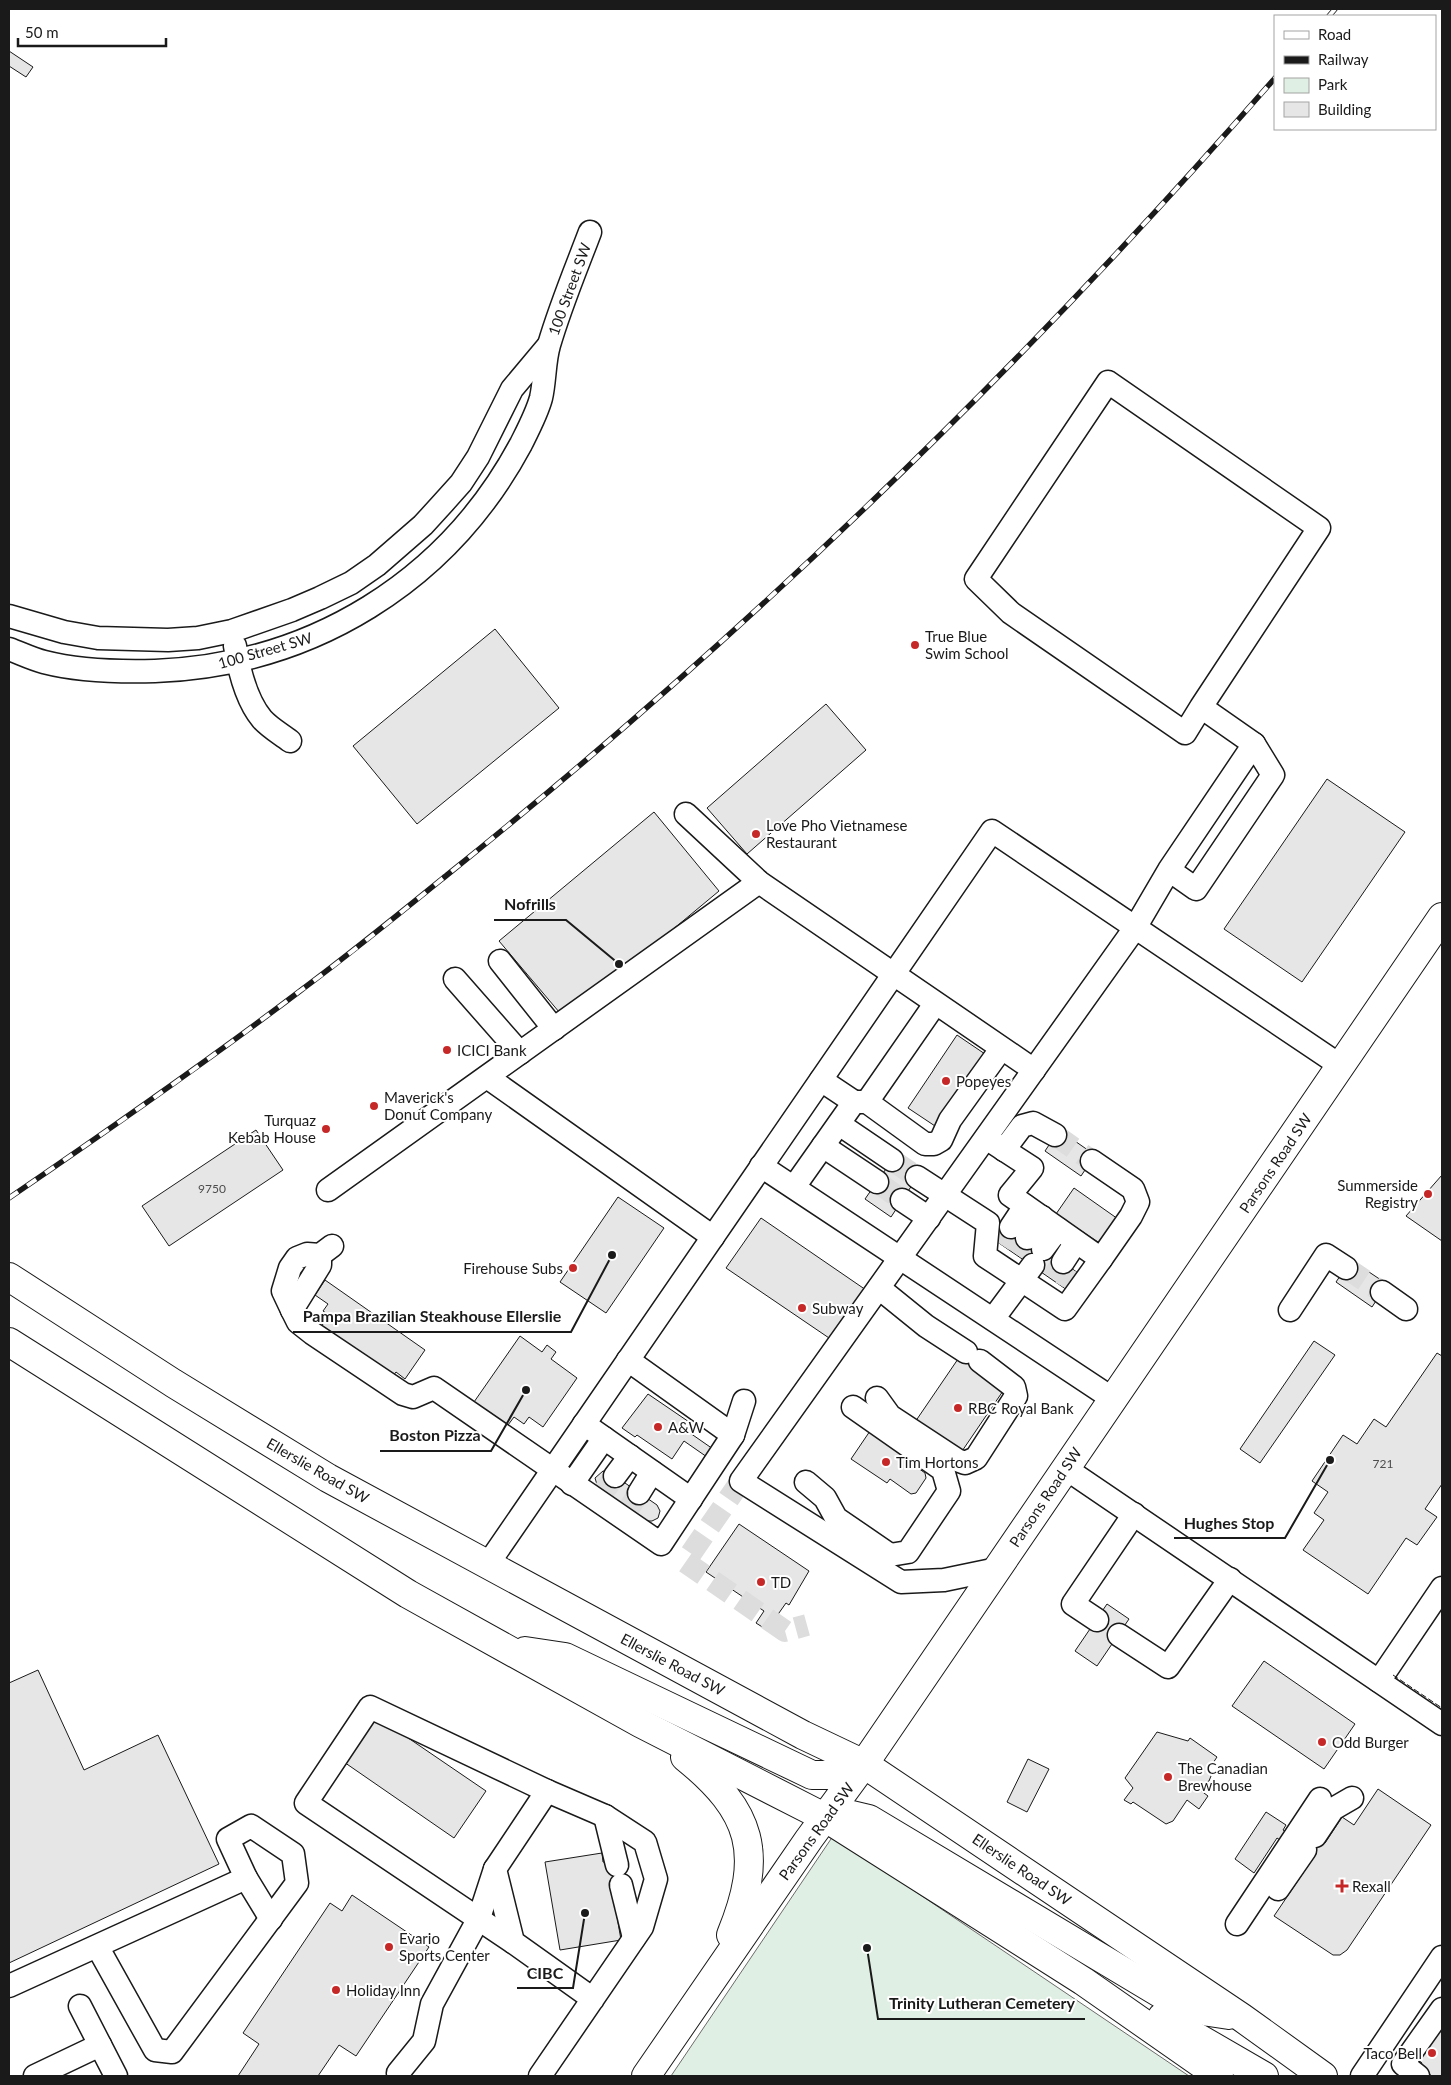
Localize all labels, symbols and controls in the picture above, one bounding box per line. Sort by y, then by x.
scale bar [18,15,165,47]
legend [1274,15,1436,130]
text: 50 m [25,23,59,41]
text: Road [1318,25,1351,43]
text: Railway [1318,50,1369,68]
text: Park [1318,75,1348,93]
text: Building [1318,100,1371,118]
street label: 100 Street SW [544,240,594,338]
place label: True Blue Swim School [925,627,1009,662]
street label: 100 Street SW [216,628,314,672]
marker: True Blue Swim School [909,639,921,651]
place label: Love Pho Vietnamese Restaurant [766,816,907,851]
marker: Love Pho Vietnamese Restaurant [750,828,762,840]
callout: Nofrills [494,889,566,920]
text: Nofrills [504,894,556,913]
place label: ICICI Bank [457,1041,527,1059]
marker: ICICI Bank [441,1044,453,1056]
place label: Popeyes [956,1072,1011,1090]
marker: Popeyes [940,1075,952,1087]
place label: Maverick's Donut Company [384,1088,493,1123]
marker: Maverick's Donut Company [368,1100,380,1112]
street label: Parsons Road SW [1235,1109,1315,1216]
place label: Turquaz Kebab House [228,1111,316,1146]
marker: Turquaz Kebab House [320,1123,332,1135]
place label: Summerside Registry [1337,1176,1418,1211]
house number: 9750 [198,1181,226,1196]
marker: Summerside Registry [1422,1188,1434,1200]
place label: Firehouse Subs [463,1259,563,1277]
marker: Firehouse Subs [567,1262,579,1274]
place label: Subway [812,1299,864,1317]
callout: Pampa Brazilian Steakhouse Ellerslie [293,1301,571,1332]
marker: Subway [796,1302,808,1314]
text: Pampa Brazilian Steakhouse Ellerslie [303,1306,562,1325]
place label: RBC Royal Bank [968,1399,1074,1417]
marker: RBC Royal Bank [952,1402,964,1414]
place label: A&W [668,1418,704,1436]
callout: Boston Pizza [380,1420,491,1451]
marker: A&W [652,1421,664,1433]
text: Boston Pizza [389,1425,481,1444]
street label: Ellerslie Road SW [264,1433,373,1507]
street label: Parsons Road SW [1005,1443,1085,1550]
place label: Tim Hortons [896,1453,978,1471]
marker: Tim Hortons [880,1456,892,1468]
house number: 721 [1373,1456,1393,1471]
callout: Hughes Stop [1174,1507,1285,1538]
text: Hughes Stop [1184,1513,1274,1532]
place label: TD [771,1573,791,1591]
marker: TD [755,1576,767,1588]
street label: Ellerslie Road SW [618,1629,728,1699]
place label: Odd Burger [1332,1733,1409,1751]
marker: Odd Burger [1316,1736,1328,1748]
place label: The Canadian Brewhouse [1178,1759,1268,1794]
marker: The Canadian Brewhouse [1162,1771,1174,1783]
street label: Parsons Road SW [775,1778,858,1883]
street label: Ellerslie Road SW [969,1829,1075,1909]
place label: Rexall [1352,1877,1391,1895]
marker: Rexall [1336,1880,1348,1892]
place label: Evario Sports Center [399,1929,490,1964]
marker: Evario Sports Center [383,1941,395,1953]
callout: CIBC [517,1957,573,1988]
text: CIBC [527,1963,564,1982]
place label: Holiday Inn [346,1981,421,1999]
marker: Holiday Inn [330,1984,342,1996]
callout: Trinity Lutheran Cemetery [878,1988,1085,2019]
text: Trinity Lutheran Cemetery [889,1993,1076,2012]
place label: Taco Bell [1363,2044,1422,2062]
marker: Taco Bell [1426,2047,1438,2059]

